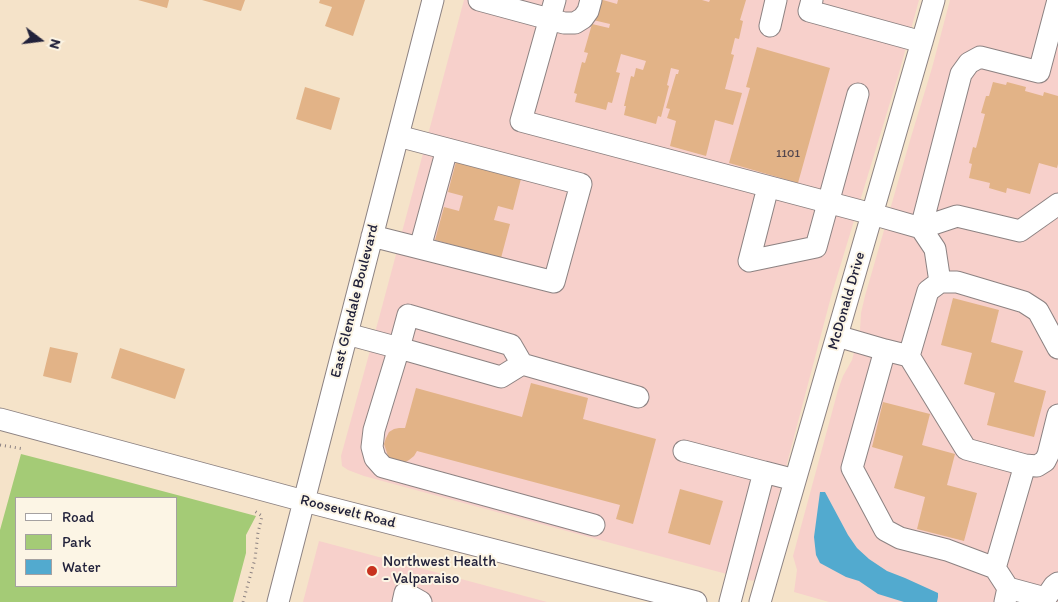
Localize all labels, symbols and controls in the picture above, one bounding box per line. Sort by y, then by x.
north arrow [15,15,65,65]
text: N [46,37,64,51]
house number: 1101 [776,147,800,161]
street label: East Glendale Boulevard [327,222,383,380]
street label: McDonald Drive [824,250,870,352]
street label: Roosevelt Road [298,491,398,533]
legend [15,497,178,587]
text: Road [62,508,94,526]
text: Park [62,533,92,551]
place label: Northwest Health - Valparaiso [383,553,496,588]
text: Water [62,558,100,576]
marker: Northwest Health - Valparaiso [365,564,379,578]

